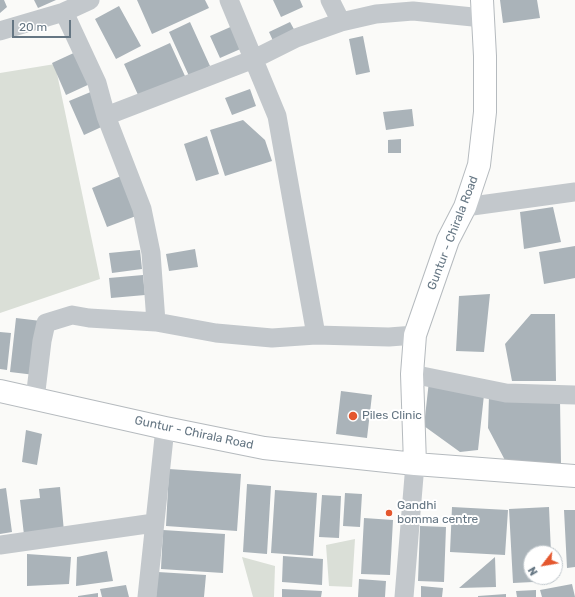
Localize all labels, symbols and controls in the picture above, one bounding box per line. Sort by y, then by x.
scale bar [14,12,73,38]
text: 20 m [19,20,47,34]
street label: Guntur - Chirala Road [425,174,481,292]
place label: Piles Clinic [362,409,422,423]
marker: Piles Clinic [347,410,359,422]
street label: Guntur - Chirala Road [133,413,255,453]
place label: Gandhi bomma centre [397,499,478,527]
marker: Gandhi bomma centre [384,508,394,518]
north arrow [523,545,563,585]
text: N [526,564,541,578]

